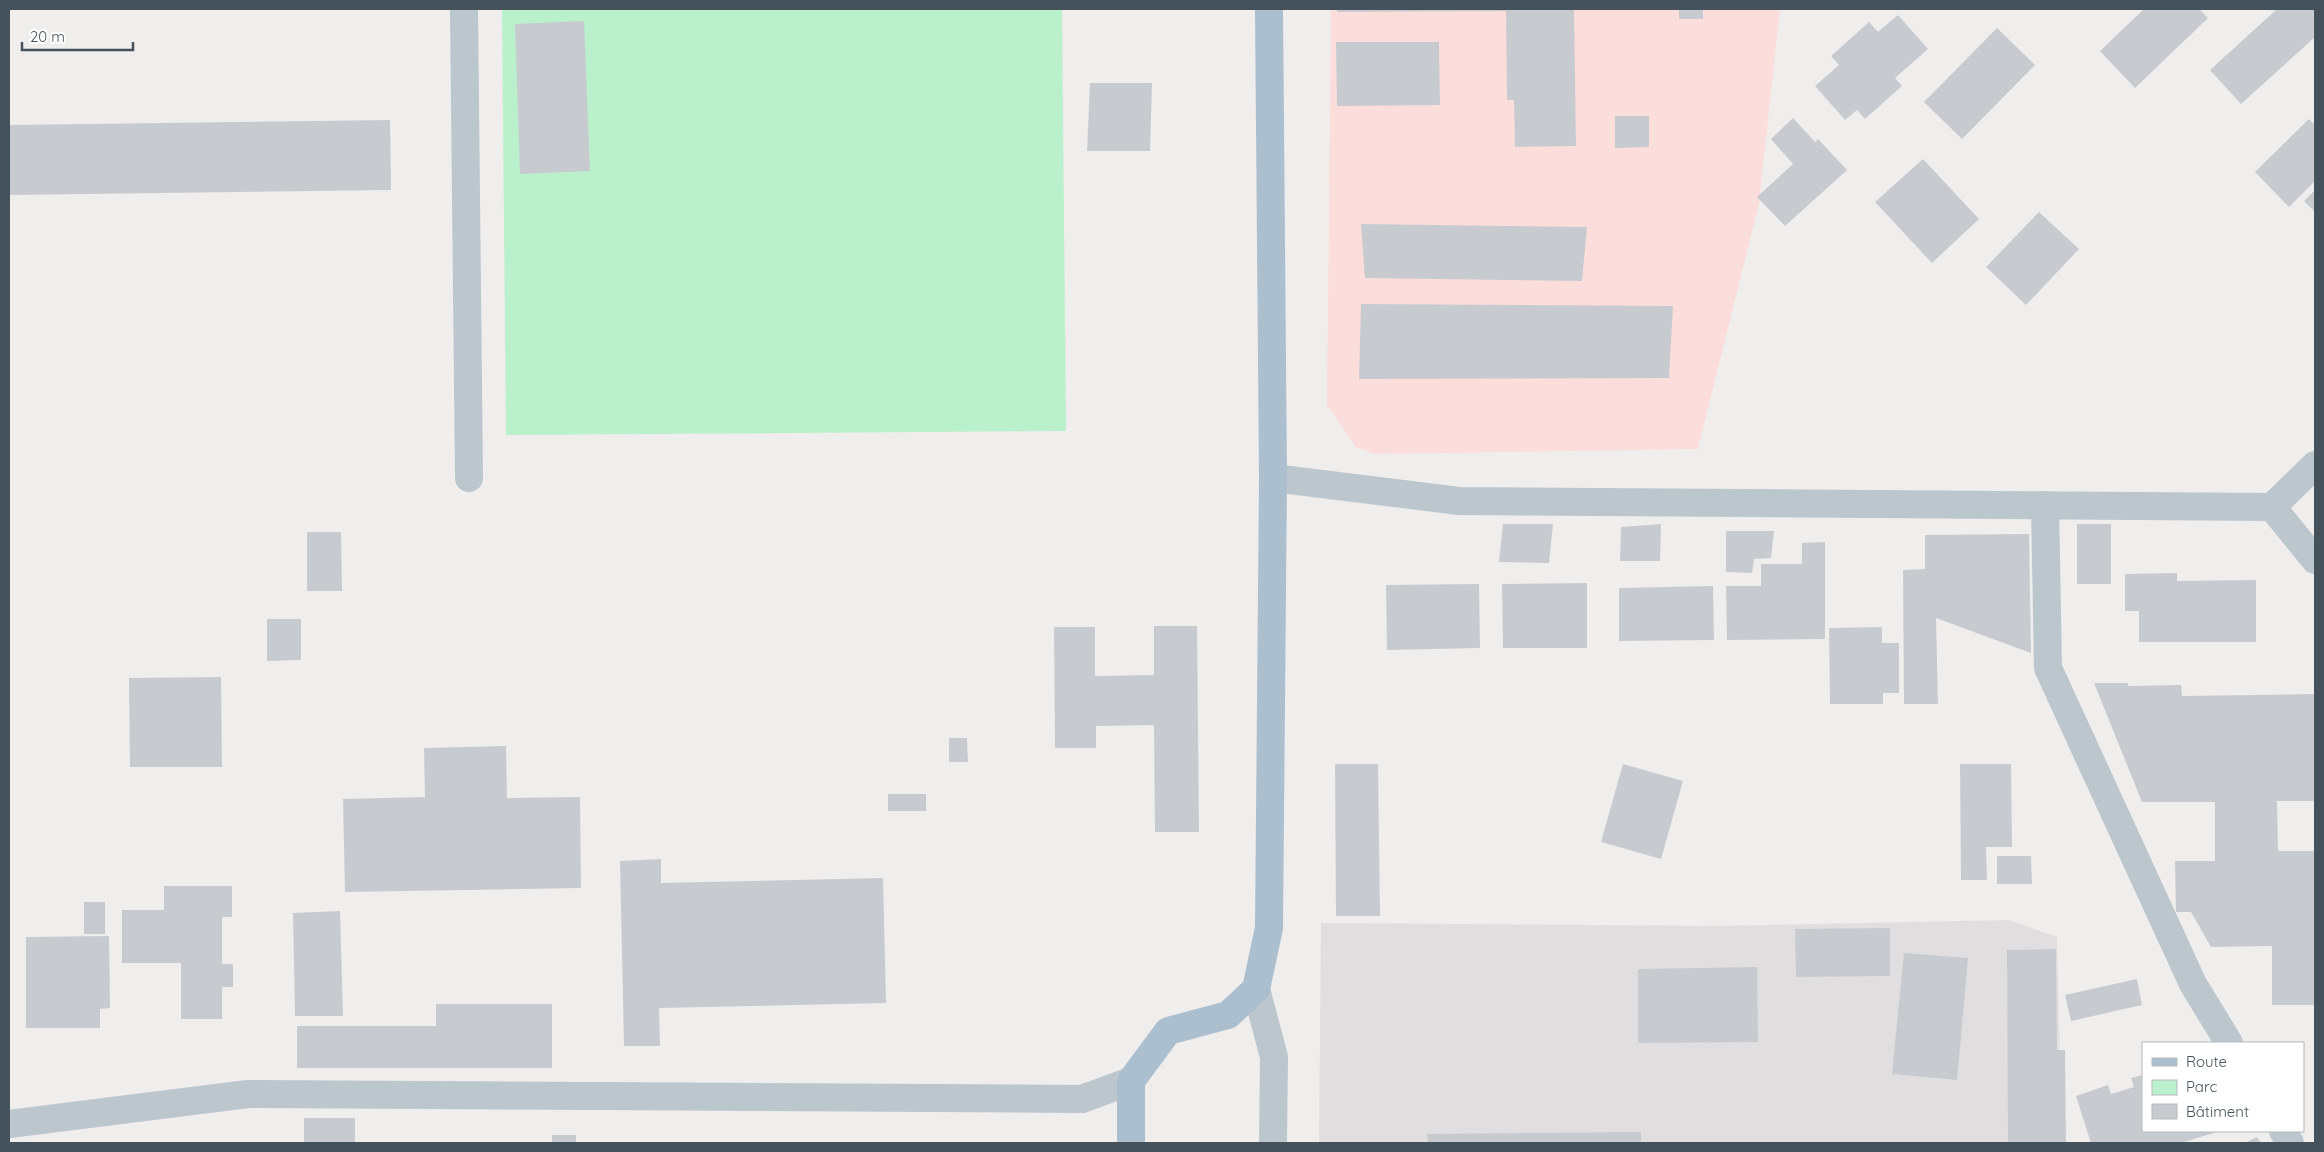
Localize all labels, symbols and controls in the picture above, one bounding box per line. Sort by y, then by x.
scale bar [22,20,134,52]
text: 20 m [30,27,65,46]
legend [2142,1042,2304,1132]
text: Route [2186,1052,2227,1071]
text: Parc [2186,1077,2217,1096]
text: Bâtiment [2186,1102,2249,1121]

